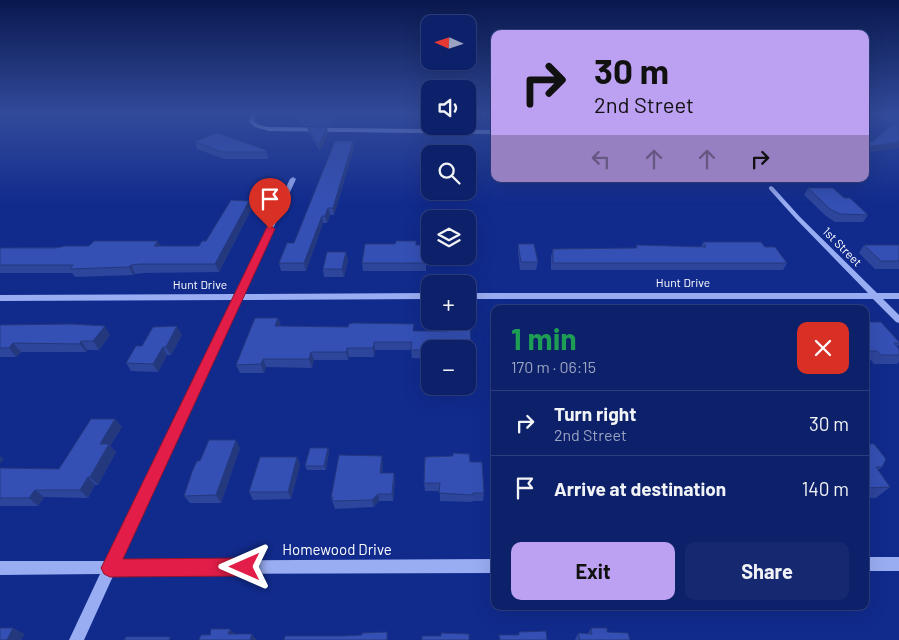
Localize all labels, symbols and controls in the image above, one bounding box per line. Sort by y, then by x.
north arrow [421,15,476,70]
map controls [421,15,476,395]
text: 30 m [594,49,669,91]
icon: right [511,50,576,115]
button: sound [421,80,476,135]
text: 2nd Street [594,91,694,117]
button: search [421,145,476,200]
icon: left [587,145,615,173]
icon: ahead [640,145,668,173]
icon: ahead [693,145,721,173]
icon: right [746,145,774,173]
pin [249,178,291,229]
icon: arrive [256,185,284,213]
button: layers [421,210,476,265]
street label: 1st Street [820,224,865,269]
button: + [421,275,476,330]
street label: Hunt Drive [656,275,710,289]
street label: Hunt Drive [173,277,227,291]
text: 1 min [511,320,577,356]
button: close [797,322,849,374]
button: − [421,340,476,395]
text: 170 m · 06:15 [511,357,596,376]
text: Turn right [554,402,636,425]
icon: right [511,409,539,437]
text: 30 m [809,412,849,435]
text: 2nd Street [554,425,627,444]
icon: arrive [511,474,539,502]
text: Arrive at destination [554,477,726,500]
text: 140 m [802,477,849,500]
position arrow [218,540,270,592]
street label: Homewood Drive [282,540,392,558]
button: Exit [511,542,675,600]
button: Share [685,542,849,600]

